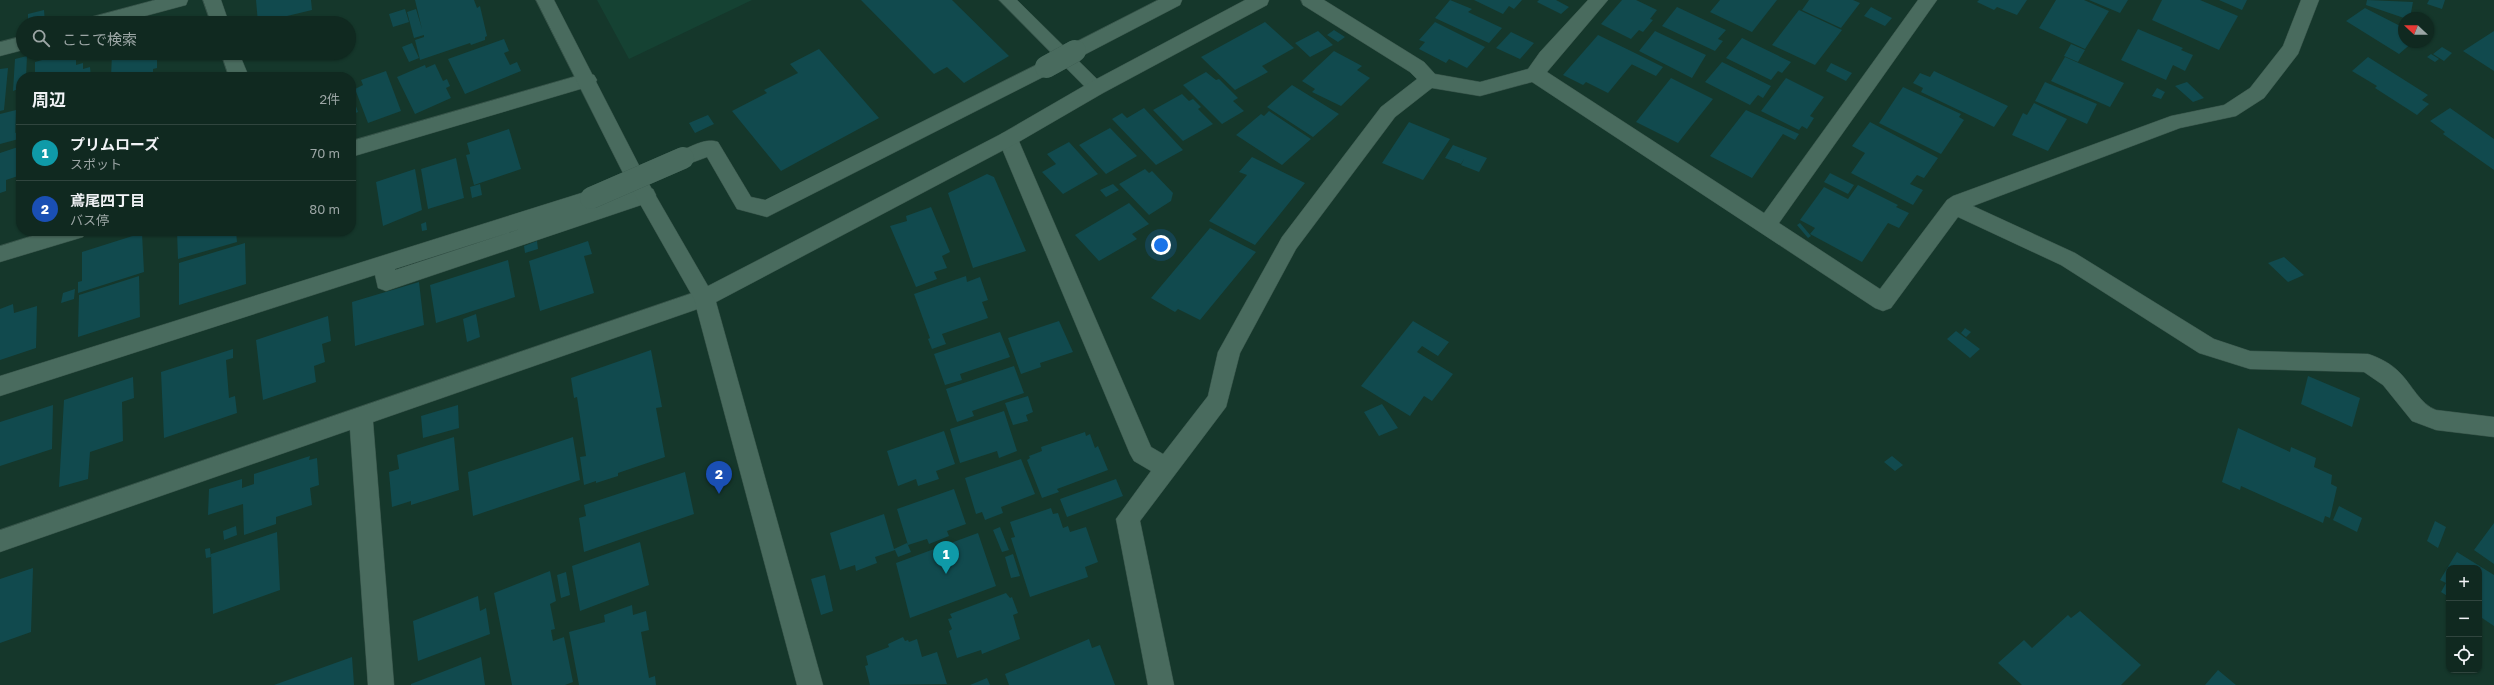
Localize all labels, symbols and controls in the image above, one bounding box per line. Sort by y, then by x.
north arrow [2398,12,2434,48]
search box [16,16,356,60]
icon: search [30,27,52,49]
text: ここで検索 [62,30,137,48]
text: 周辺 [32,89,66,110]
text: 2件 [319,91,340,107]
text: プリムローズ [70,135,159,153]
text: 1 [42,145,48,161]
text: 70 m [310,145,340,161]
text: スポット [70,156,122,172]
text: 鳶尾四丁目 [70,191,145,209]
text: 2 [41,201,49,217]
text: 80 m [309,201,340,217]
text: バス停 [70,212,109,228]
your location [1151,235,1171,255]
pin: 2 [706,461,732,494]
pin: 1 [933,541,959,574]
map controls [2446,565,2482,673]
button: + [2446,565,2482,601]
button: − [2446,601,2482,637]
button: locate [2446,637,2482,673]

